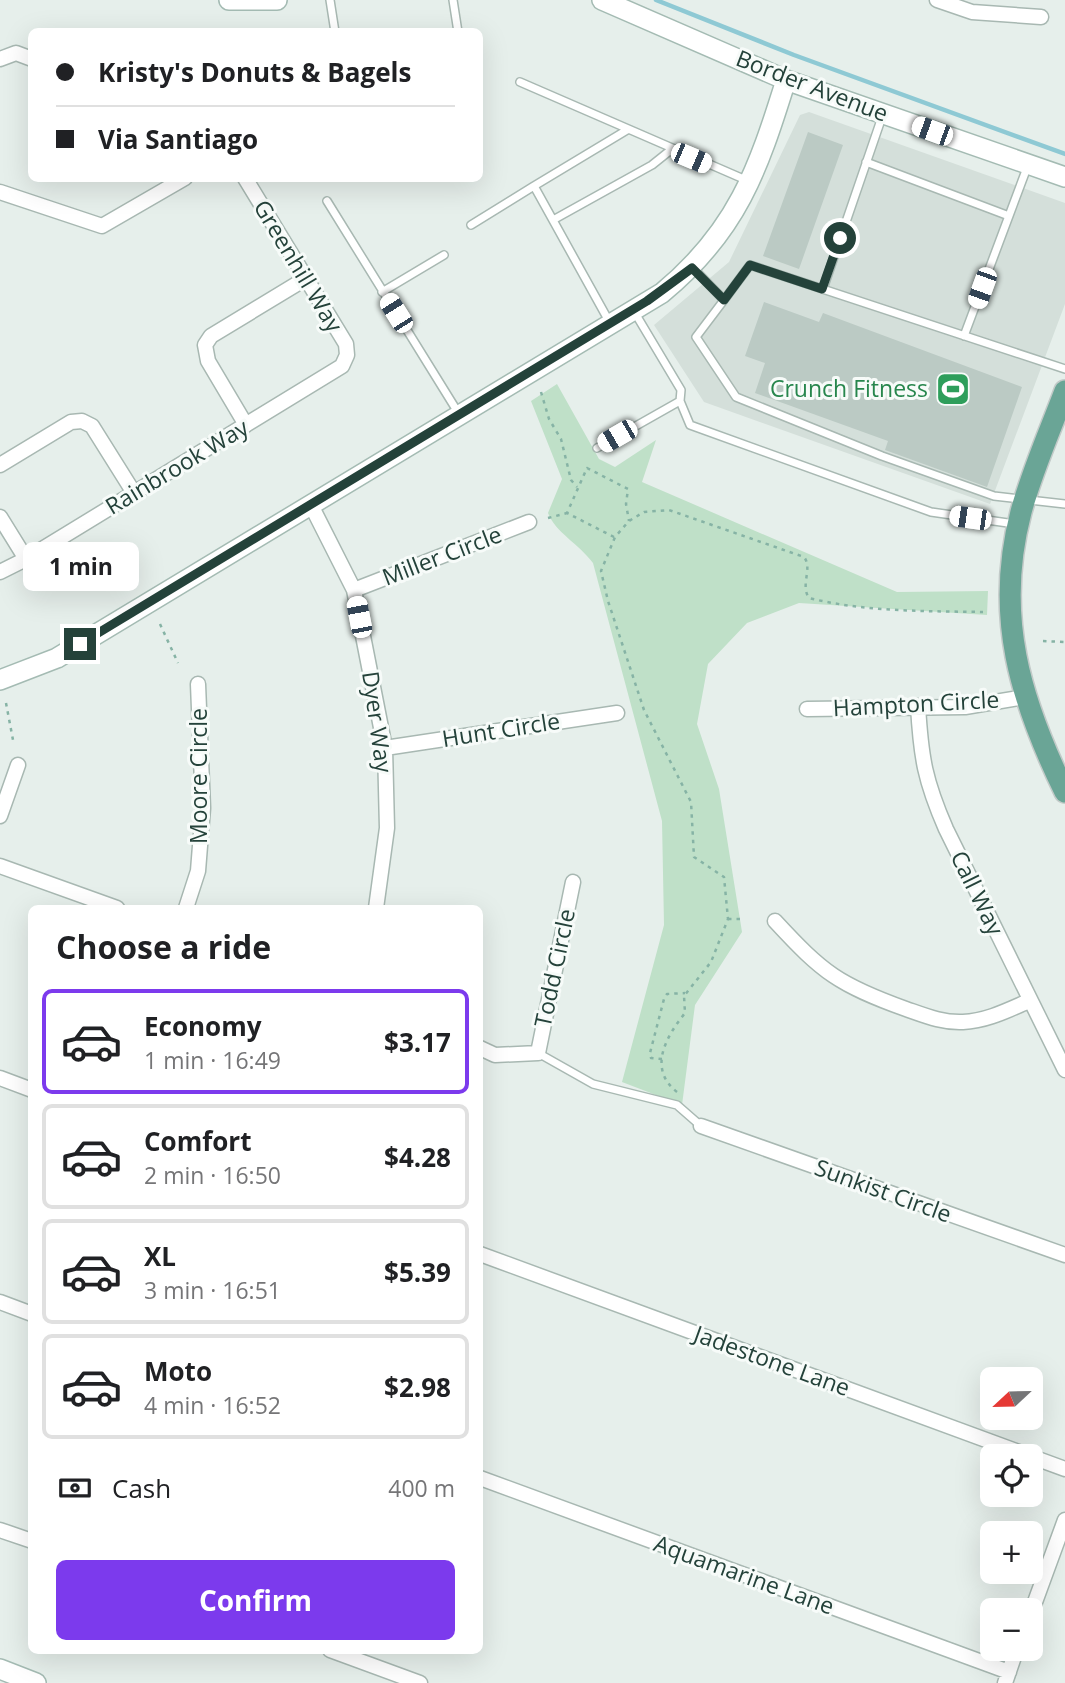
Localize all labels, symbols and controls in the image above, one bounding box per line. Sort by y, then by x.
street label: Border Avenue [732,41,893,129]
text: Kristy's Donuts & Bagels [98,54,411,90]
car [909,114,956,148]
text: Via Santiago [98,121,258,157]
car [668,140,715,176]
street label: Greenhill Way [247,193,351,338]
route start [824,222,856,254]
car [965,265,1000,311]
car [376,290,417,336]
sports icon: Crunch Fitness [934,370,972,408]
place label: Crunch Fitness [770,372,928,404]
street label: Rainbrook Way [99,411,254,521]
car [594,416,641,456]
car [948,505,993,531]
street label: Miller Circle [377,518,506,593]
callout: 1 min [22,542,138,592]
text: 1 min [49,550,113,582]
car [345,594,374,640]
route end [64,628,96,660]
street label: Dyer Way [355,669,401,775]
street label: Hampton Circle [832,683,1000,723]
street label: Hunt Circle [440,704,562,754]
street label: Moore Circle [182,708,214,844]
street label: Call Way [944,845,1012,941]
street label: Todd Circle [526,906,582,1030]
text: Choose a ride [56,925,271,968]
text: Economy [144,1008,262,1044]
icon: car [60,1010,123,1073]
text: $3.17 [384,1024,451,1060]
text: 1 min · 16:49 [144,1044,281,1076]
text: Comfort [144,1123,251,1159]
icon: car [60,1125,123,1188]
text: $4.28 [384,1139,451,1175]
street label: Sunkist Circle [811,1151,956,1230]
text: 2 min · 16:50 [144,1159,281,1191]
text: XL [144,1238,176,1274]
icon: car [60,1240,123,1303]
text: $5.39 [384,1254,451,1290]
text: 3 min · 16:51 [144,1274,281,1306]
street label: Jadestone Lane [688,1316,855,1403]
text: Moto [144,1353,212,1389]
icon: car [60,1355,123,1418]
north arrow [980,1367,1043,1430]
map controls [980,1367,1043,1661]
text: $2.98 [384,1369,451,1405]
text: 4 min · 16:52 [144,1389,281,1421]
button: locate [980,1444,1043,1507]
icon: cash [56,1469,94,1507]
text: Cash [112,1470,171,1506]
text: 400 m [388,1472,455,1504]
button: + [980,1521,1043,1584]
street label: Aquamarine Lane [650,1527,839,1622]
button: Confirm [56,1560,455,1640]
button: − [980,1598,1043,1661]

